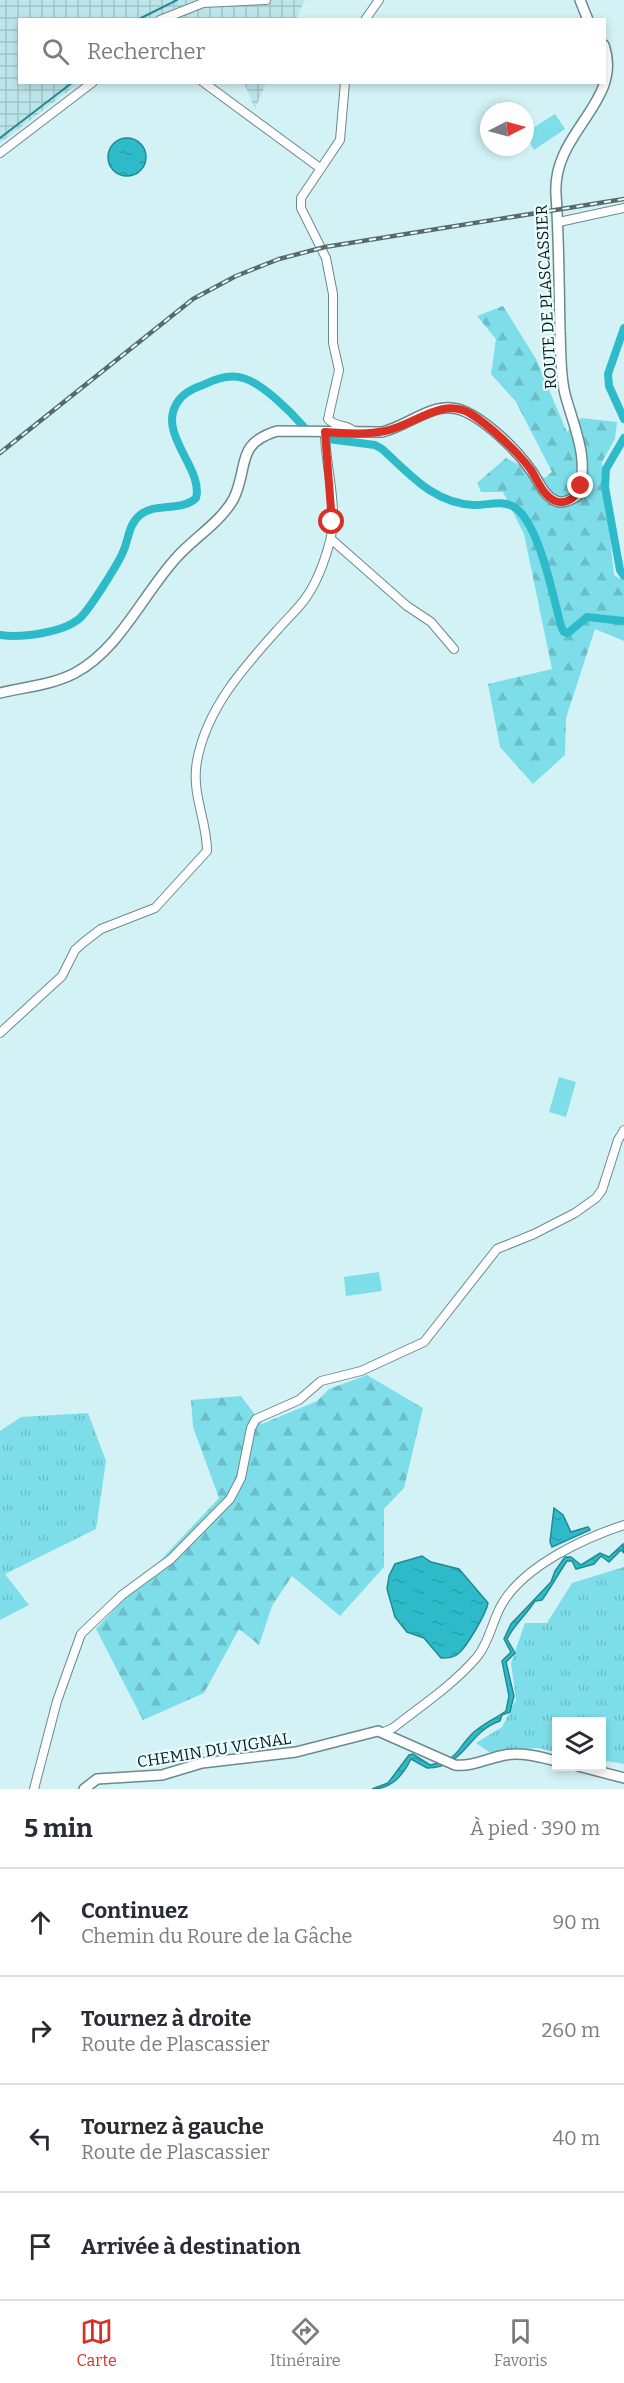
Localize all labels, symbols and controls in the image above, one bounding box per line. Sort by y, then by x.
search box [18,18,606,84]
icon: search [39,35,72,68]
text: Rechercher [87,38,205,65]
north arrow [480,102,534,156]
street label: ROUTE DE PLASCASSIER [532,204,560,390]
route end [567,472,593,498]
route start [318,508,344,534]
map controls [552,1717,606,1771]
button: layers [552,1717,606,1771]
street label: CHEMIN DU VIGNAL [136,1728,292,1772]
text: 5 min [24,1813,93,1844]
text: À pied · 390 m [470,1816,600,1840]
text: Continuez [81,1897,188,1924]
icon: ahead [24,1906,57,1939]
text: 90 m [552,1910,600,1934]
text: Chemin du Roure de la Gâche [81,1924,353,1948]
text: Tournez à droite [81,2005,251,2032]
icon: right [24,2014,57,2047]
text: 260 m [541,2018,600,2042]
text: Route de Plascassier [81,2032,270,2056]
text: Tournez à gauche [81,2113,264,2140]
icon: left [24,2122,57,2155]
text: 40 m [552,2126,600,2150]
text: Route de Plascassier [81,2140,270,2164]
icon: arrive [24,2230,57,2263]
text: Arrivée à destination [81,2233,301,2260]
tab: Carte [77,2315,117,2370]
tab: Itinéraire [270,2315,341,2370]
tab: Favoris [494,2315,547,2370]

